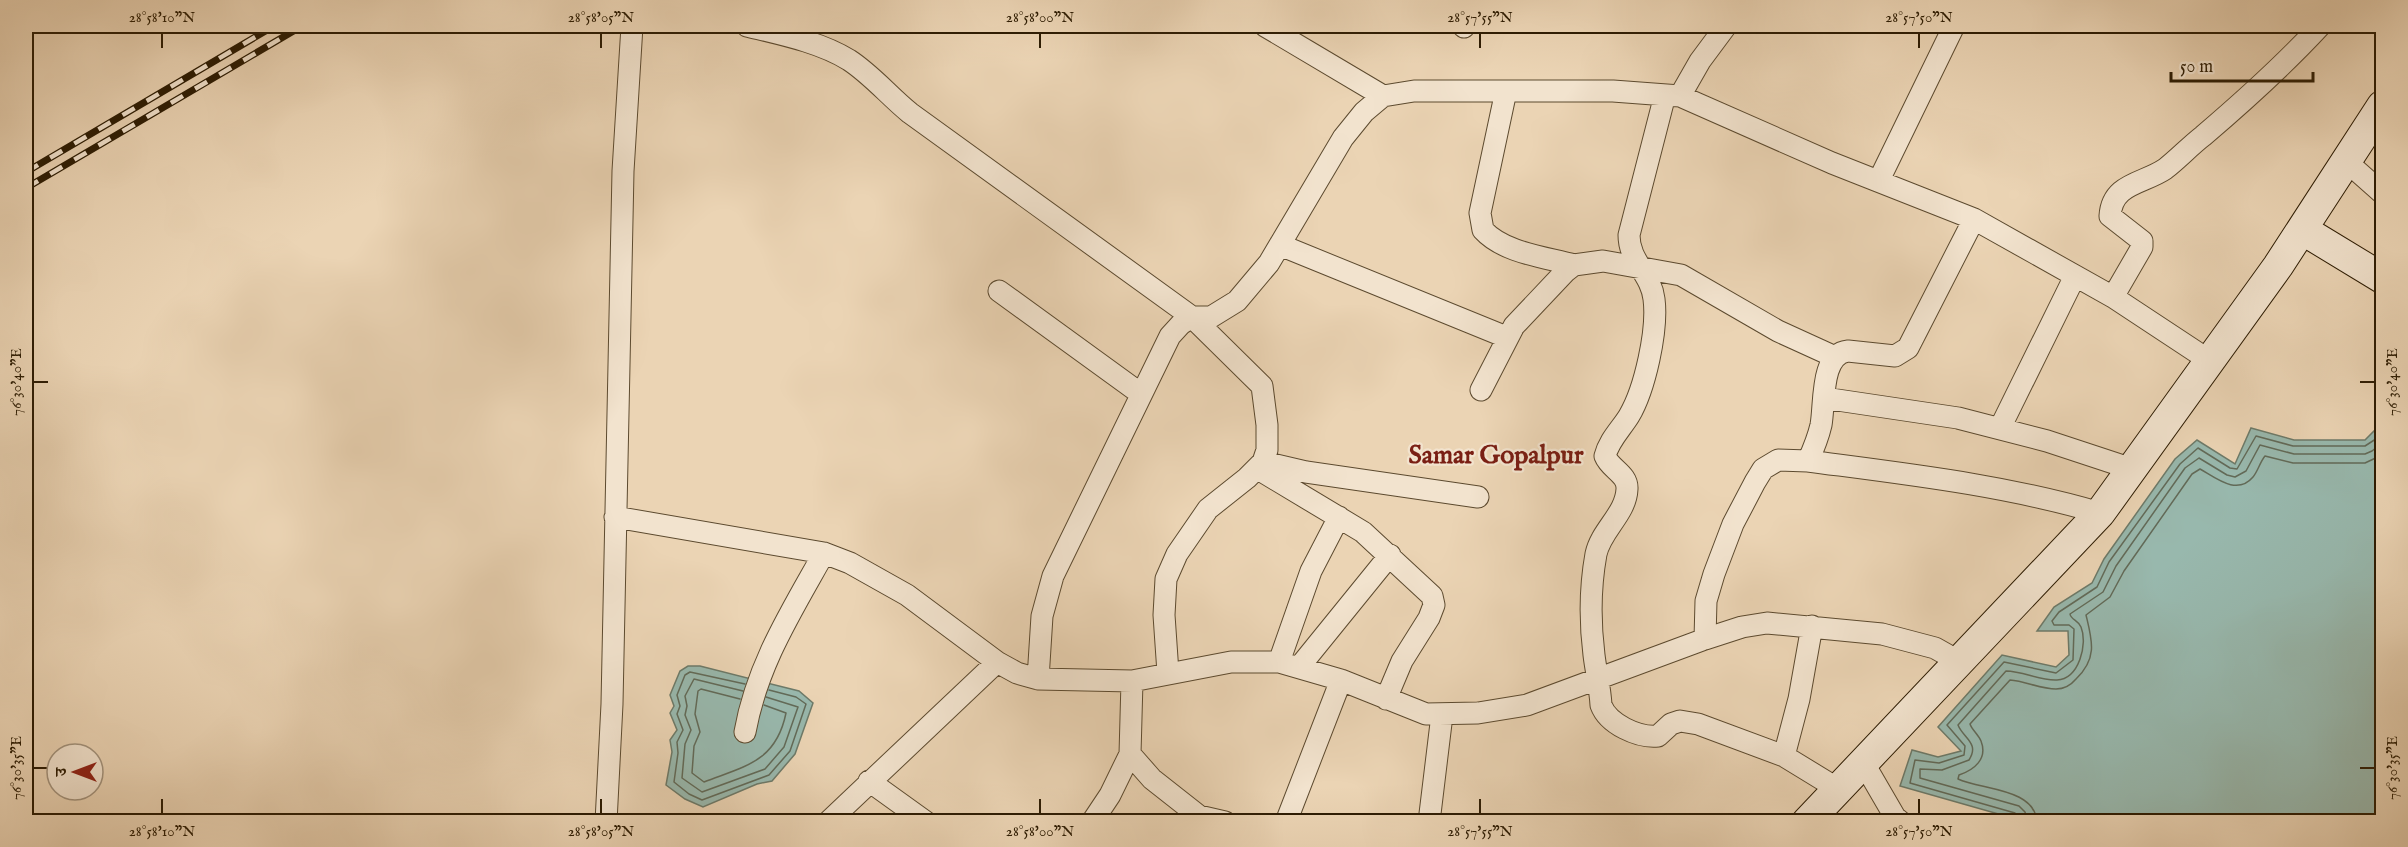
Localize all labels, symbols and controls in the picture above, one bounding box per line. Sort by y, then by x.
text: 28°58'10"N [129,8,195,27]
text: 28°58'05"N [568,8,634,27]
text: 28°58'00"N [1006,8,1074,27]
text: 28°57'55"N [1447,8,1513,27]
text: 28°57'50"N [1885,8,1953,27]
scale bar [2171,45,2314,83]
text: 50 m [2180,56,2213,79]
text: 76°30'40"E [7,348,26,416]
text: 76°30'40"E [2383,348,2402,416]
district label: Samar Gopalpur [1408,439,1584,472]
text: 76°30'35"E [7,736,26,800]
text: 76°30'35"E [2383,736,2402,800]
north arrow [45,742,105,802]
text: उ [52,766,72,777]
text: 28°58'10"N [129,822,195,841]
text: 28°58'05"N [568,822,634,841]
text: 28°58'00"N [1006,822,1074,841]
text: 28°57'55"N [1447,822,1513,841]
text: 28°57'50"N [1885,822,1953,841]

